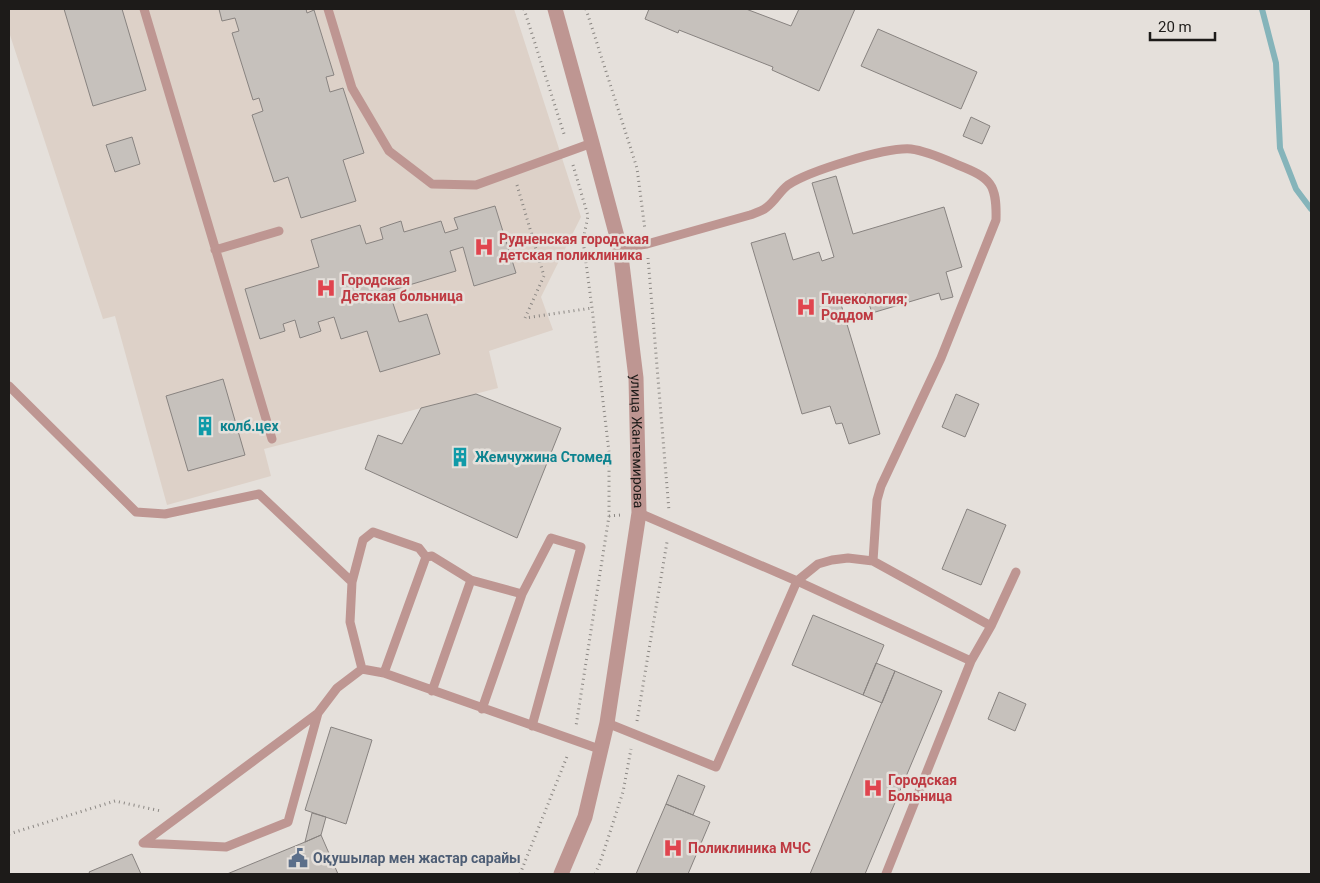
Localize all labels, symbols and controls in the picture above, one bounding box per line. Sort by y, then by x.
scale bar [1150,10,1215,42]
text: 20 m [1158,18,1192,36]
place label: Рудненская городская детская поликлиника [499,231,649,263]
hospital icon: Рудненская городская детская поликлиника [473,236,495,258]
place label: Городская Детская больница [341,272,463,304]
hospital icon: Городская Детская больница [315,277,337,299]
place label: Гинекология; Роддом [821,291,908,323]
hospital icon: Гинекология; Роддом [795,296,817,318]
street label: улица Жантемирова [628,373,647,508]
building icon: колб.цех [194,415,216,437]
place label: колб.цех [220,418,279,434]
building icon: Жемчужина Стомед [449,446,471,468]
place label: Жемчужина Стомед [475,449,612,465]
place label: Городская Больница [888,772,957,804]
hospital icon: Городская Больница [862,777,884,799]
hospital icon: Поликлиника МЧС [662,837,684,859]
place label: Поликлиника МЧС [688,840,811,856]
public building icon: Оқушылар мен жастар сарайы [287,847,309,869]
place label: Оқушылар мен жастар сарайы [313,850,521,866]

